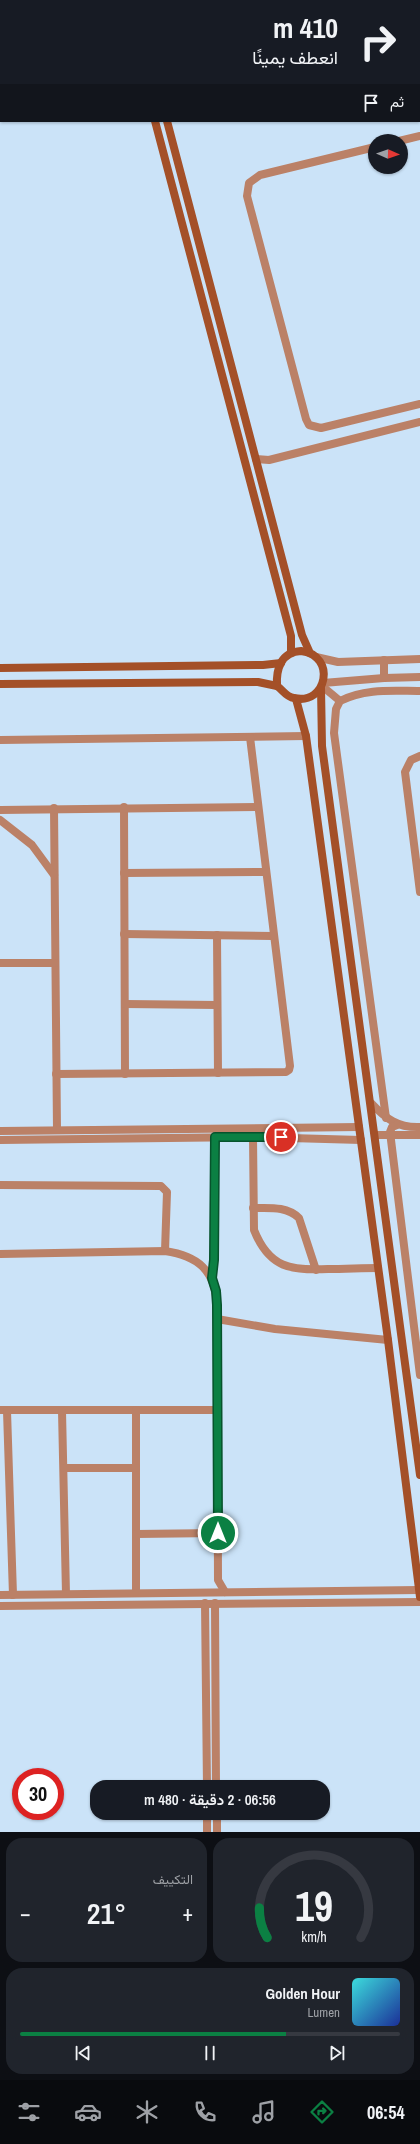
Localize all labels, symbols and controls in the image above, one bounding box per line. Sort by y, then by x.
text: 410 m [273,9,338,47]
icon: right [352,16,404,68]
text: انعطف يمينًا [252,45,338,70]
text: ثم [390,91,404,112]
icon: arrive [360,92,382,114]
north arrow [368,134,408,174]
map controls [368,134,408,174]
pin [264,1120,298,1154]
icon: arrive [270,1126,292,1148]
position arrow [197,1512,239,1554]
speed limit sign: 30 [12,1768,64,1820]
text: 06:56 · 2 دقيقة · 480 m [144,1789,276,1810]
text: التكييف [153,1871,193,1888]
text: 19 [295,1878,332,1934]
text: 21° [87,1893,126,1933]
text: − [20,1898,31,1928]
text: + [182,1898,193,1928]
text: km/h [301,1927,326,1946]
text: Golden Hour [266,1983,340,2004]
text: Lumen [307,2004,340,2021]
icon: previous [72,2042,94,2064]
icon: pause [199,2042,221,2064]
icon: next [326,2042,348,2064]
icon: filters [15,2098,43,2126]
icon: car [74,2098,102,2126]
icon: climate [133,2098,161,2126]
icon: phone [191,2098,219,2126]
icon: music [250,2098,278,2126]
icon: directions [308,2098,336,2126]
text: 06:54 [367,2100,405,2125]

